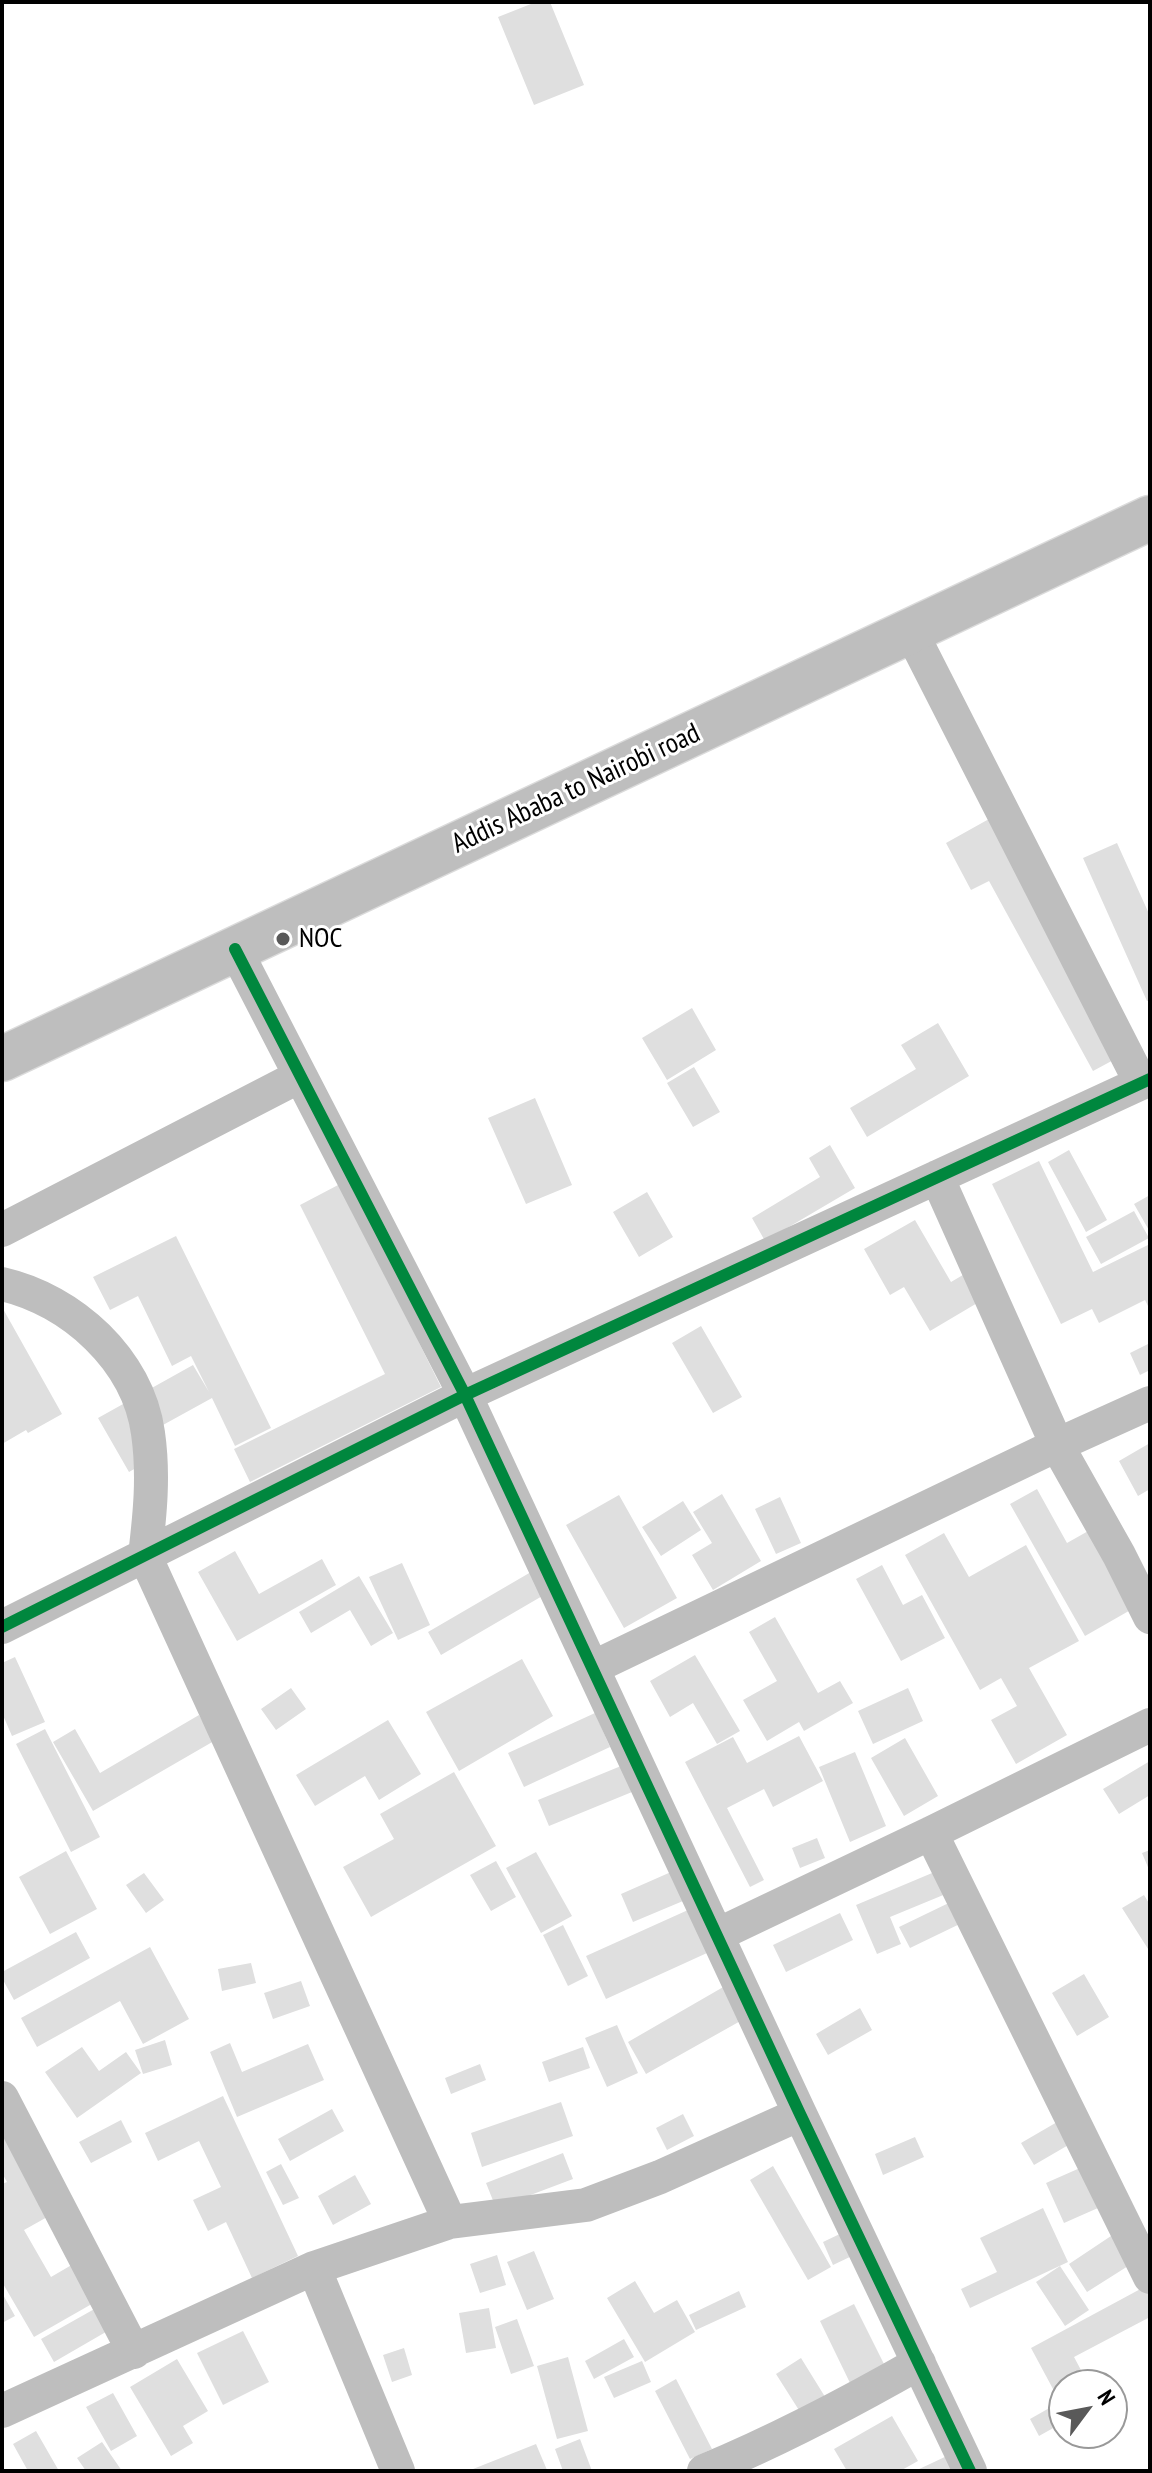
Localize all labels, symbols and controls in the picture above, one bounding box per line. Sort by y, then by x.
street label: Addis Ababa to Nairobi road [447,717,705,861]
place label: NOC [299,922,342,956]
marker: NOC [274,930,292,948]
north arrow [1048,2369,1128,2449]
text: N [1092,2385,1122,2410]

